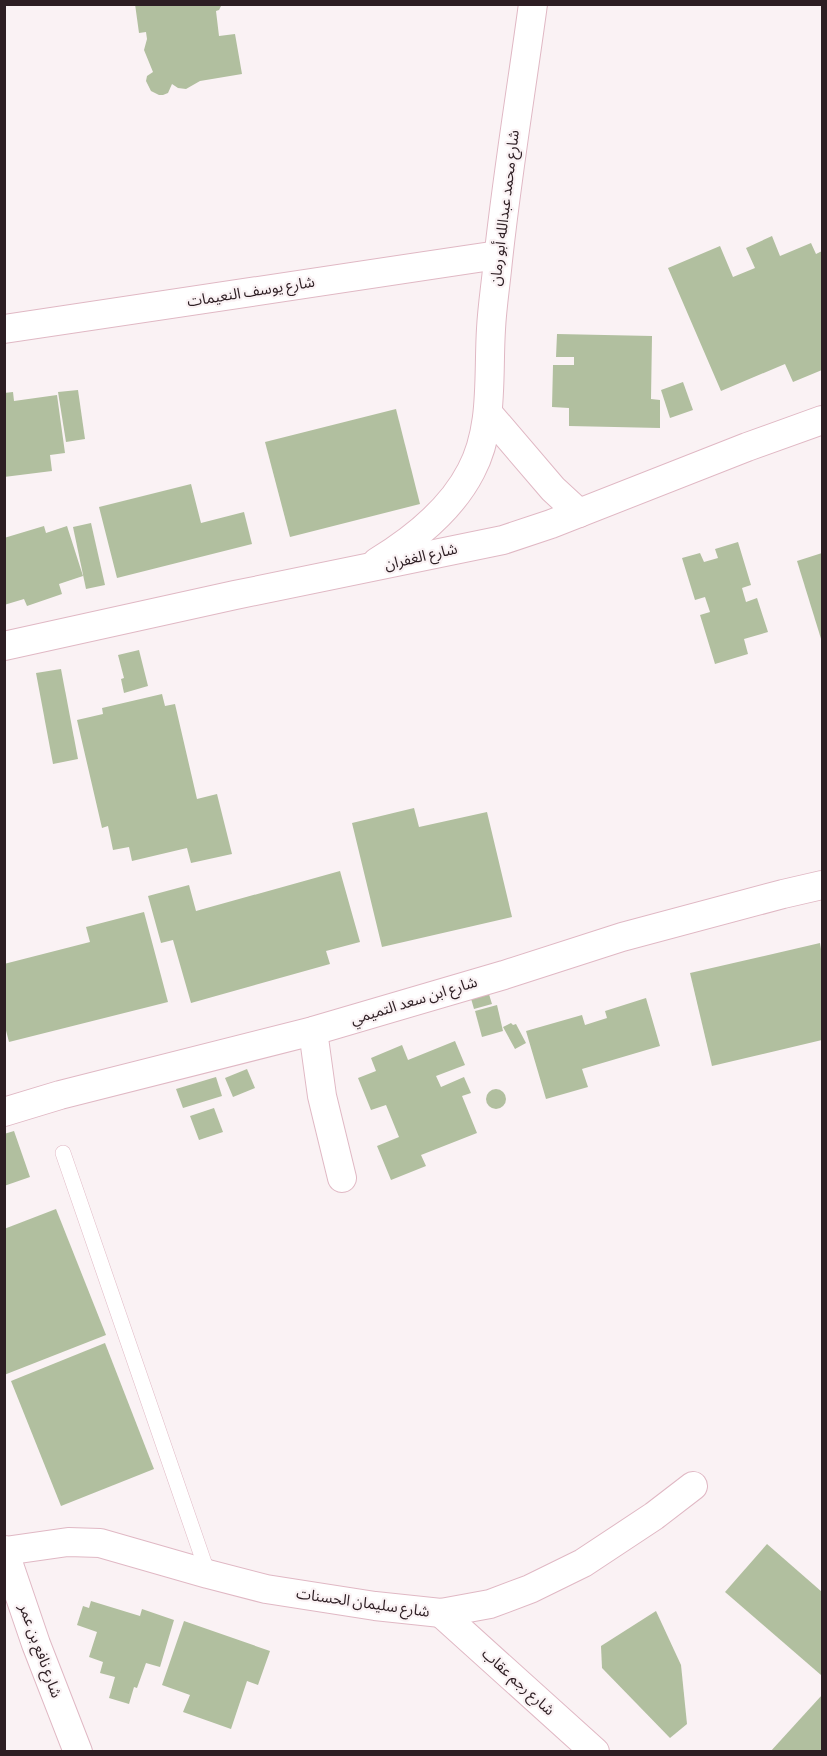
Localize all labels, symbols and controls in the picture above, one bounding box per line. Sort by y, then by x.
street label: شارع محمد عبدالله أبو رمان [485,128,526,287]
street label: شارع يوسف النعيمات [186,272,317,313]
street label: شارع الغفران [382,538,460,577]
street label: شارع ابن سعد التميمي [348,972,480,1031]
street label: شارع سليمان الحسنات [295,1583,431,1624]
street label: شارع نافع بن عمر [12,1600,67,1701]
street label: شارع رجم عقاب [476,1644,559,1721]

